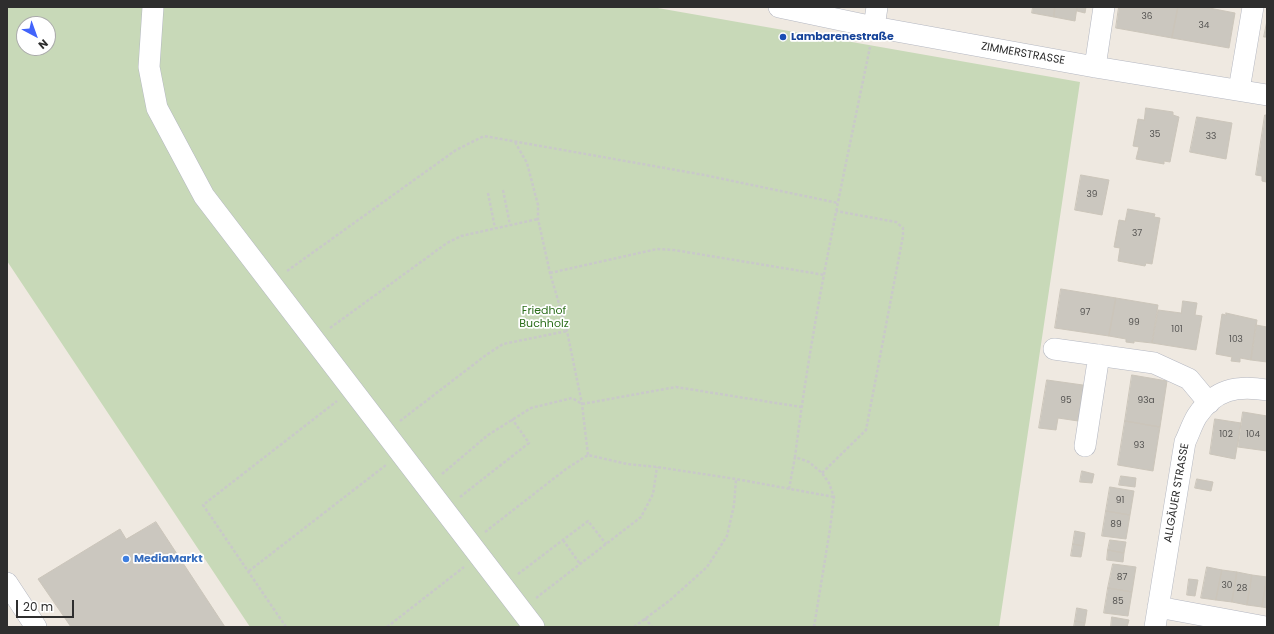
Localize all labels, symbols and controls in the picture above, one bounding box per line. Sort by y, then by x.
house number: 36 [1141,12,1153,22]
north arrow [16,16,56,56]
house number: 34 [1199,21,1209,31]
place label: Lambarenestraße [791,30,894,44]
marker: Lambarenestraße [778,32,788,42]
text: N [35,36,52,53]
street label: ZIMMERSTRASSE [980,40,1066,68]
house number: 35 [1150,130,1160,140]
house number: 33 [1206,132,1216,142]
house number: 39 [1087,190,1097,200]
house number: 37 [1132,229,1142,239]
park label: Friedhof Buchholz [519,304,569,330]
house number: 97 [1080,308,1090,318]
house number: 99 [1128,318,1140,328]
house number: 101 [1171,325,1183,335]
house number: 103 [1229,335,1243,345]
house number: 95 [1060,396,1072,406]
house number: 93a [1137,396,1155,406]
house number: 102 [1219,430,1233,440]
house number: 104 [1246,430,1260,440]
house number: 93 [1134,441,1144,451]
street label: ALLGÄUER STRASSE [1162,442,1192,544]
house number: 91 [1116,496,1124,506]
house number: 89 [1110,520,1122,530]
place label: MediaMarkt [134,552,203,566]
marker: MediaMarkt [121,554,131,564]
house number: 87 [1117,573,1127,583]
house number: 30 [1222,581,1232,591]
house number: 28 [1237,584,1247,594]
scale bar [18,592,76,618]
house number: 85 [1112,597,1124,607]
text: 20 m [23,598,53,615]

